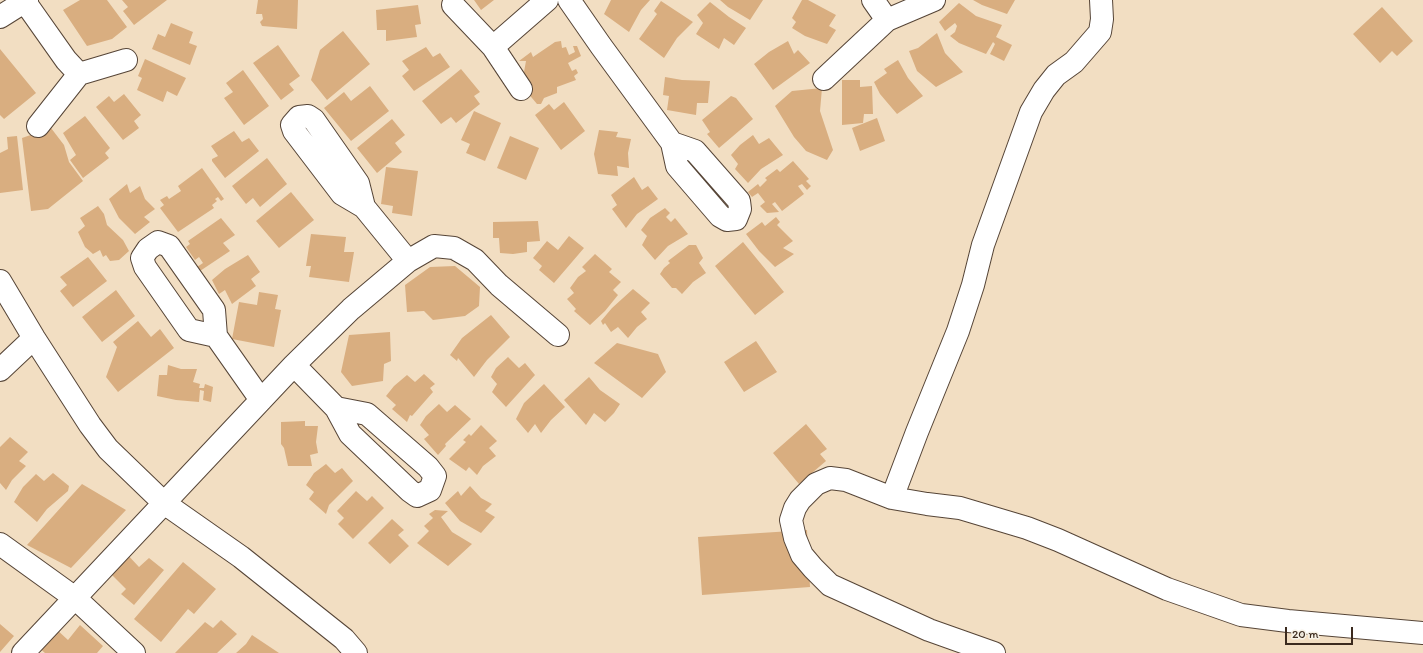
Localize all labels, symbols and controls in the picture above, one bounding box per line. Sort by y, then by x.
scale bar [1287,619,1355,645]
text: 20 m [1292,627,1319,641]

